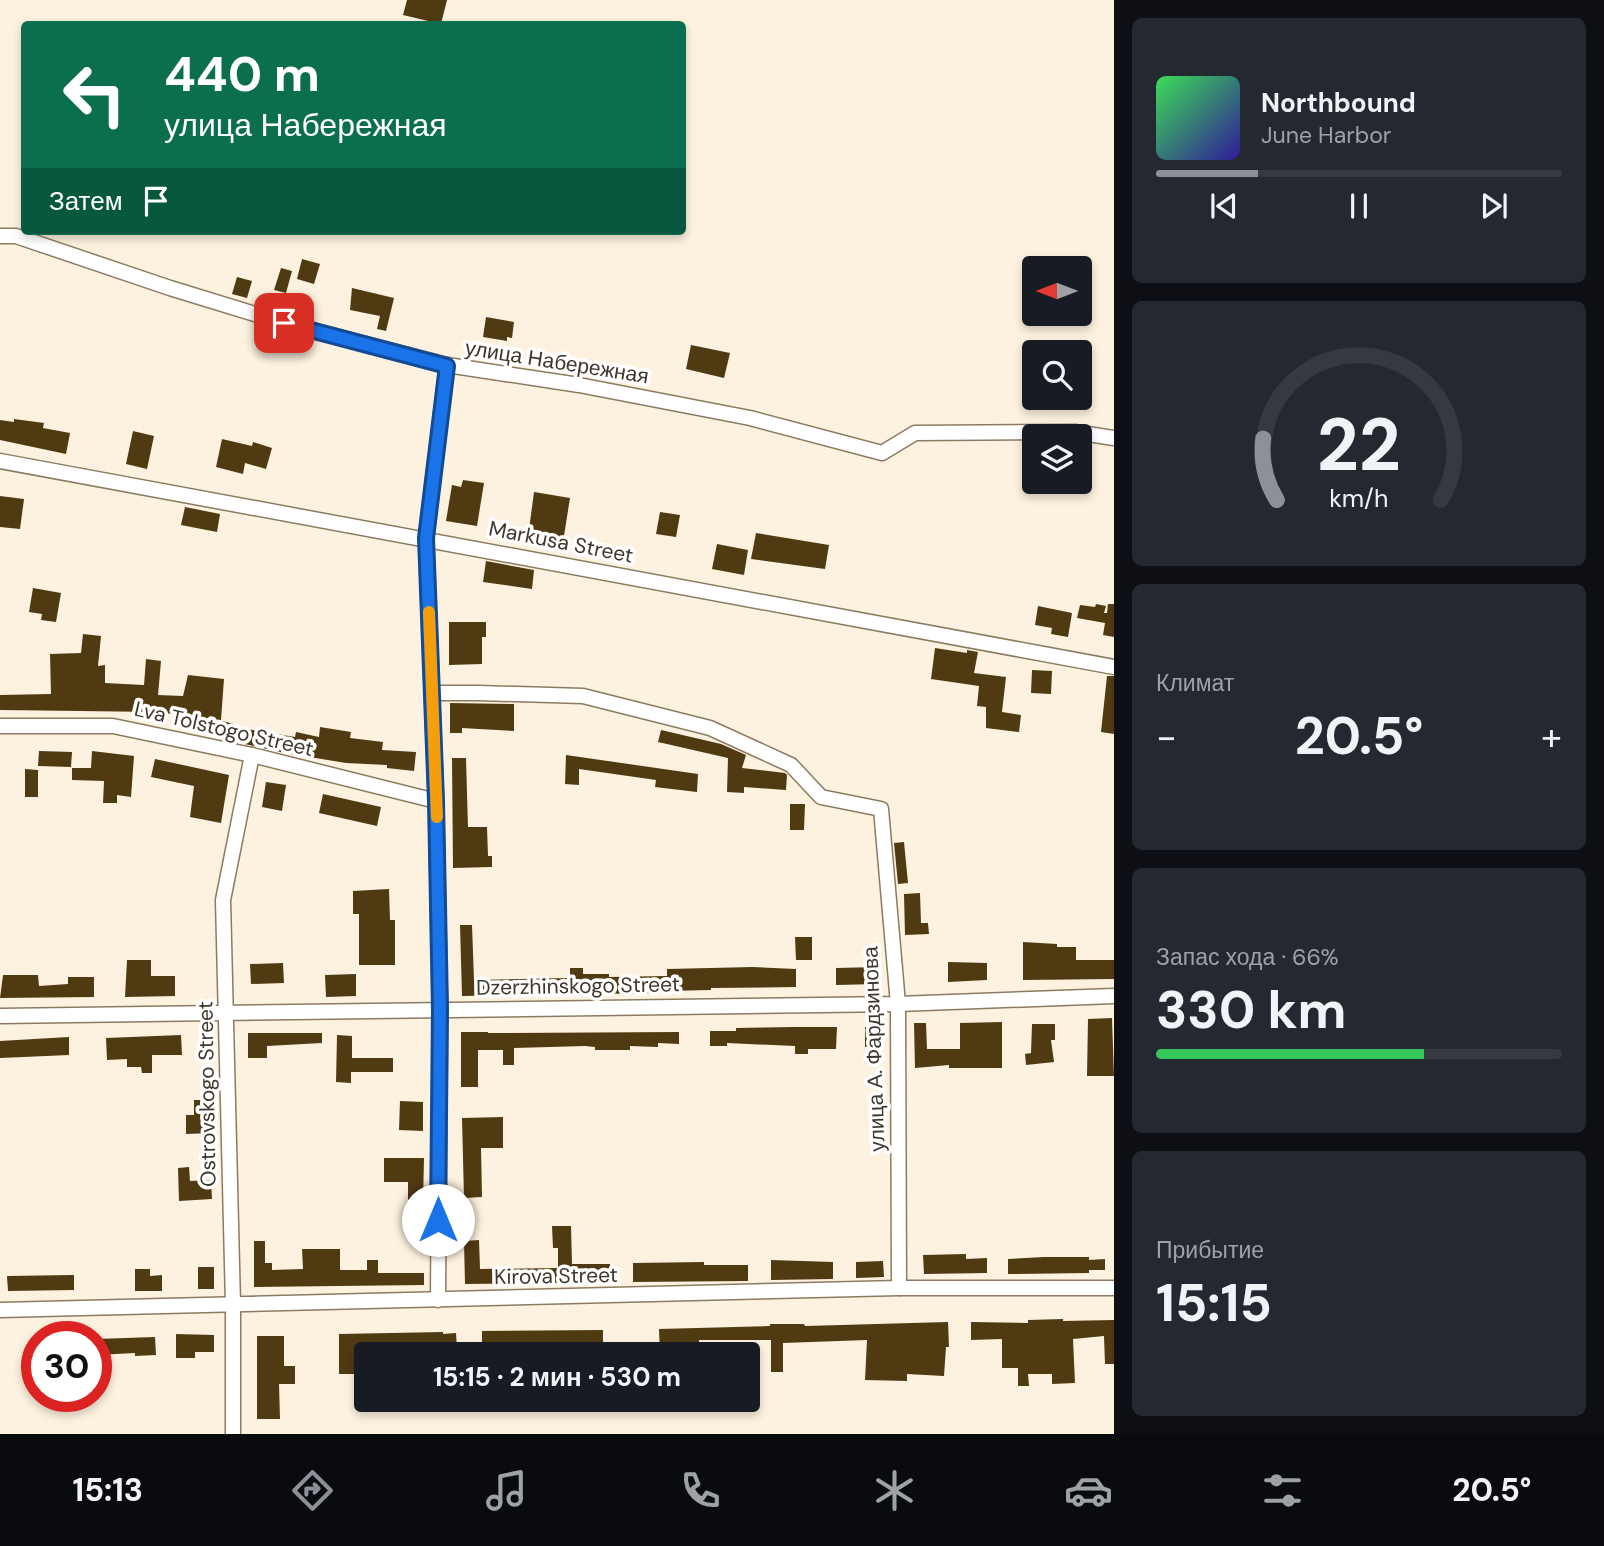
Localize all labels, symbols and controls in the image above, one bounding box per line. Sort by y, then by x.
text: 440 m [164,42,320,106]
icon: left [49,49,140,140]
text: Northbound [1261,86,1416,120]
text: улица Набережная [164,104,447,146]
text: June Harbor [1261,120,1391,150]
icon: arrive [137,182,175,220]
text: Затем [49,184,123,218]
icon: previous [1205,187,1243,225]
icon: pause [1340,187,1378,225]
icon: next [1475,187,1513,225]
north arrow [1022,256,1092,326]
map controls [1022,256,1092,494]
pin [254,293,314,353]
icon: arrive [265,304,303,342]
street label: улица Набережная [463,334,651,390]
button: search [1022,340,1092,410]
text: 22 [1317,398,1401,493]
button: layers [1022,424,1092,494]
text: km/h [1329,482,1389,515]
street label: Markusa Street [486,514,636,570]
text: Климат [1156,668,1234,698]
street label: Lva Tolstogo Street [132,695,316,763]
text: 20.5° [1295,702,1423,770]
text: − [1156,712,1177,762]
text: + [1541,712,1562,762]
text: Запас хода · 66% [1156,942,1339,972]
street label: улица А. Фардзинова [856,946,892,1152]
street label: Dzerzhinskogo Street [476,970,680,1002]
text: 330 km [1156,976,1347,1044]
street label: Ostrovskogo Street [191,1001,223,1187]
position arrow [401,1183,475,1257]
text: Прибытие [1156,1235,1264,1265]
street label: Kirova Street [494,1261,618,1291]
text: 15:15 [1156,1269,1272,1337]
speed limit sign: 30 [21,1321,112,1412]
text: 15:15 · 2 мин · 530 m [433,1360,681,1394]
icon: directions [288,1466,337,1515]
icon: music [482,1466,531,1515]
icon: phone [676,1466,725,1515]
icon: climate [870,1466,919,1515]
icon: car [1064,1466,1113,1515]
icon: filters [1258,1466,1307,1515]
text: 15:13 [73,1469,143,1511]
text: 20.5° [1452,1469,1531,1511]

